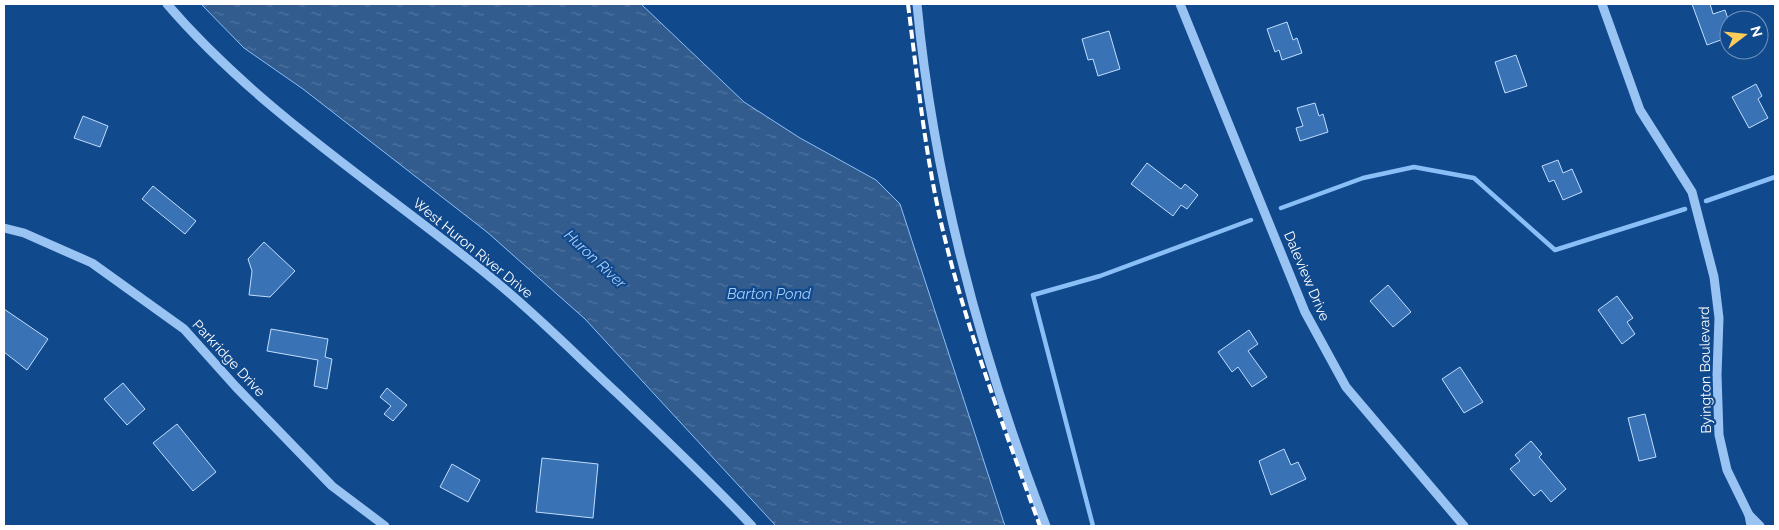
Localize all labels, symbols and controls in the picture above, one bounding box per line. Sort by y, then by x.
north arrow [1719,10,1769,60]
text: N [1747,24,1766,39]
street label: West Huron River Drive [410,195,536,301]
water label: Huron River [560,226,630,293]
street label: Daleview Drive [1281,229,1333,323]
water label: Barton Pond [727,285,812,303]
street label: Byington Boulevard [1696,306,1714,434]
street label: Parkridge Drive [189,316,269,400]

